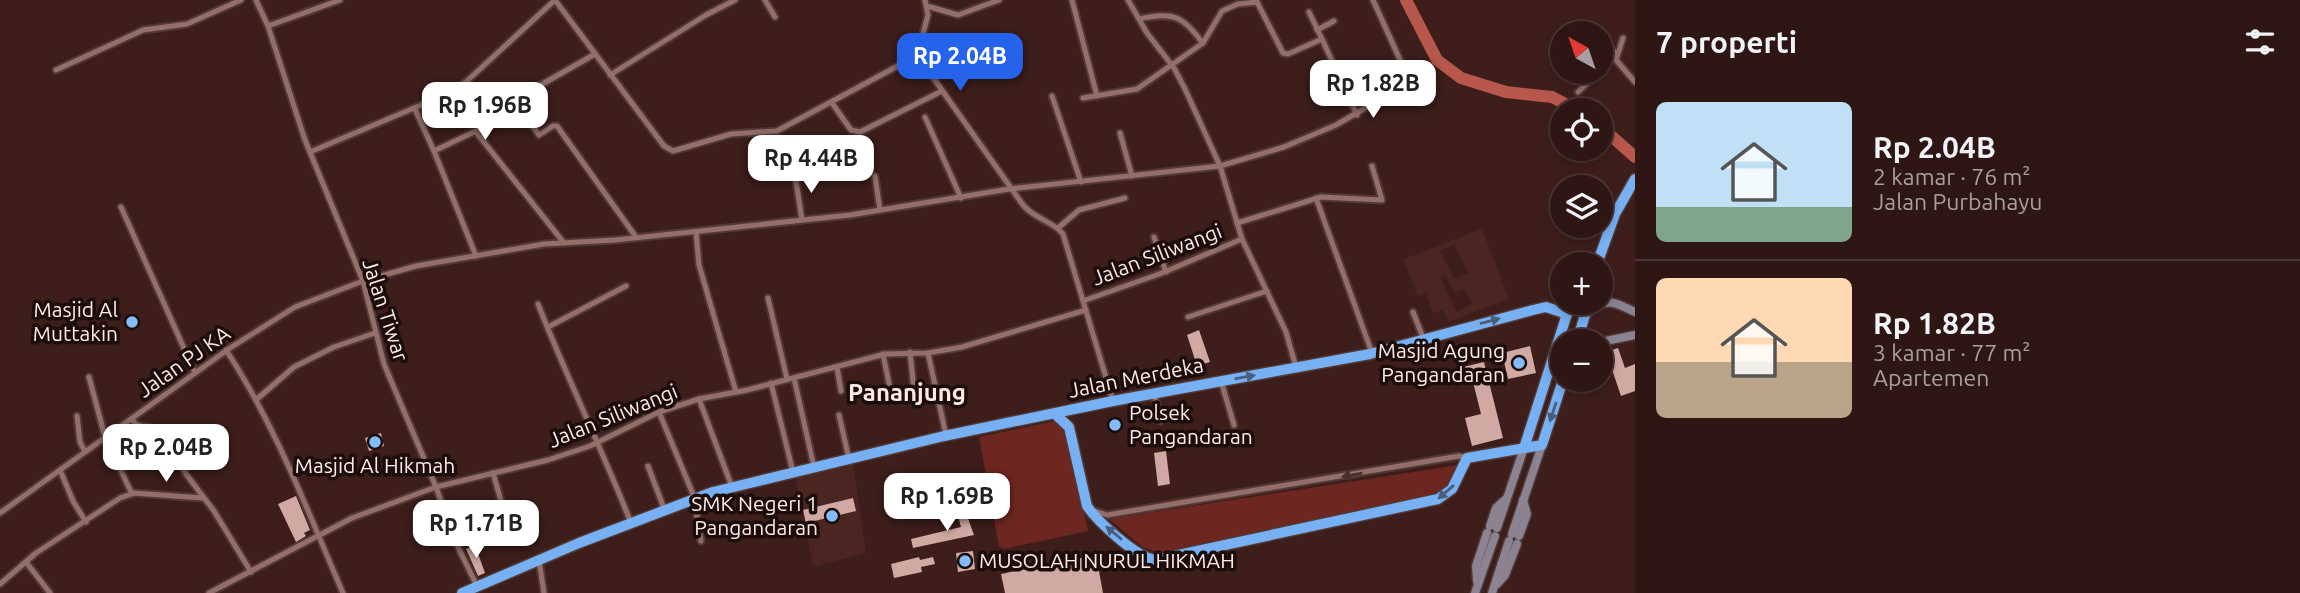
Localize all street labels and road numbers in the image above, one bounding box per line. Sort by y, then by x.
street label: Jalan Siliwangi [1088,218,1225,290]
street label: Jalan Tiwar [358,255,414,364]
street label: Jalan PJ KA [133,320,235,402]
street label: Jalan Merdeka [1066,352,1205,402]
street label: Jalan Siliwangi [545,378,681,452]

